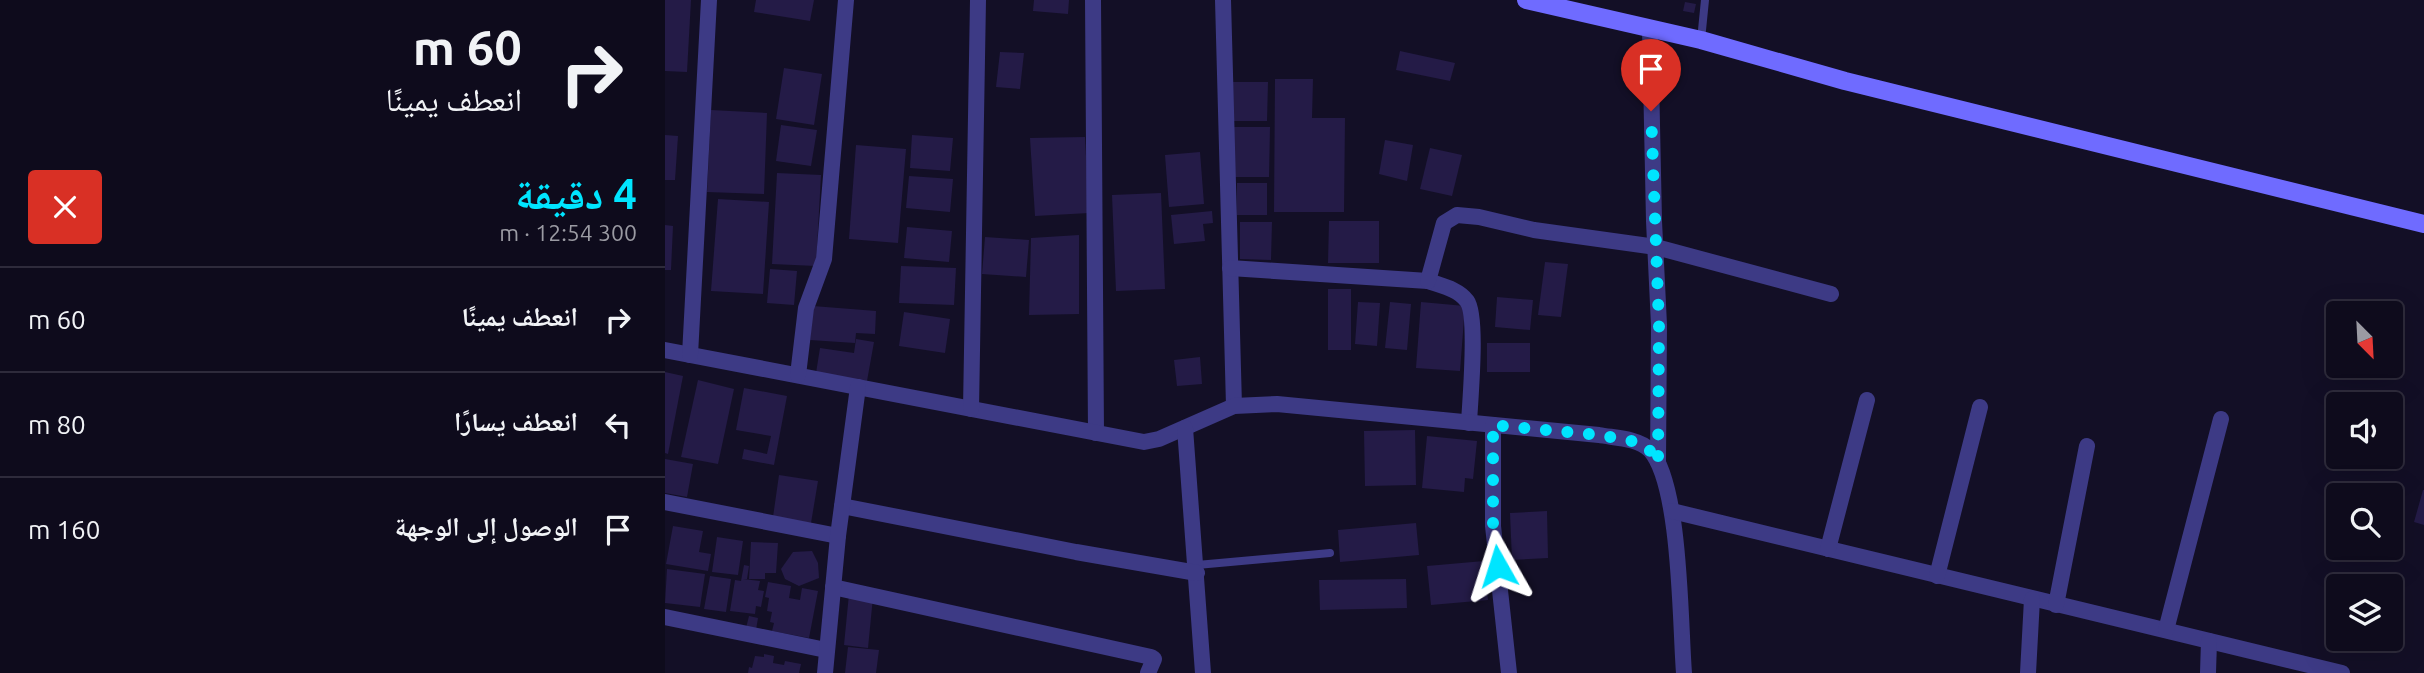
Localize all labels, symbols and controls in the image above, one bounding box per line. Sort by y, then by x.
text: 60 m [413,19,522,74]
icon: right [546,28,637,119]
pin [1621,39,1681,111]
icon: arrive [1632,50,1670,88]
text: انعطف يمينًا [386,81,522,117]
button: close [28,170,102,244]
text: 4 دقيقة [515,170,637,217]
text: 300 m · 12:54 [499,220,637,245]
icon: right [599,301,637,339]
north arrow [2326,301,2403,378]
map controls [2326,301,2403,651]
text: انعطف يمينًا [462,302,578,331]
text: 60 m [28,305,86,334]
button: sound [2326,392,2403,469]
icon: left [599,406,637,444]
text: انعطف يسارًا [454,407,578,436]
text: 80 m [28,410,86,439]
button: search [2326,483,2403,560]
icon: arrive [599,511,637,549]
text: الوصول إلى الوجهة [395,512,578,541]
text: 160 m [28,515,100,544]
position arrow [1461,529,1535,603]
button: layers [2326,574,2403,651]

